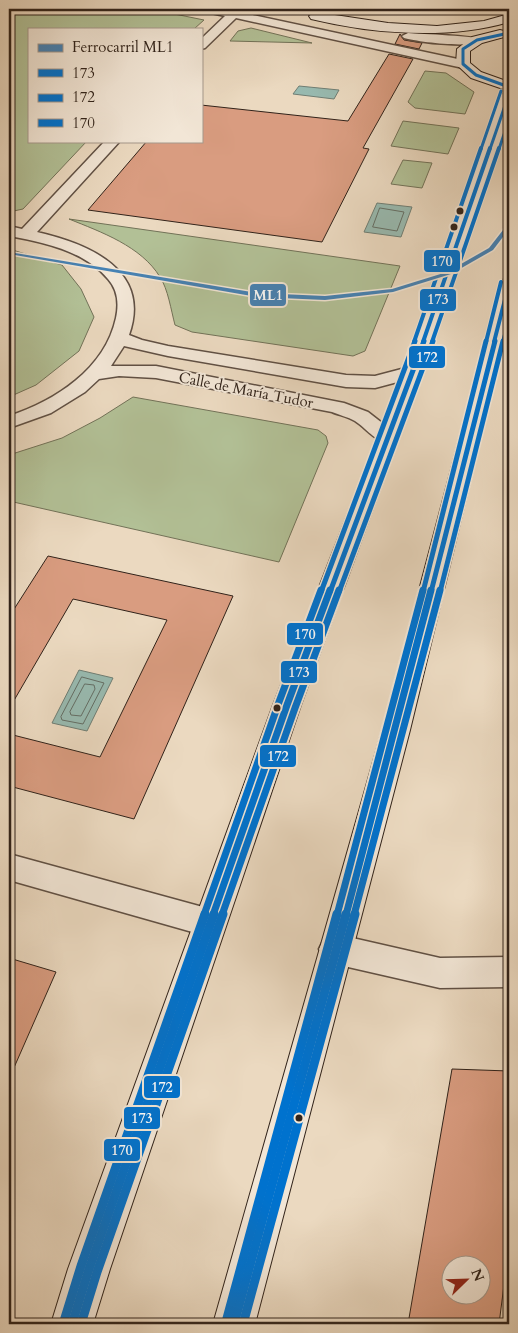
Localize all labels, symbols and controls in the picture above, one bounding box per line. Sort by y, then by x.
legend [28,28,202,142]
text: Ferrocarril ML1 [72,37,174,57]
text: 173 [72,63,95,83]
text: 172 [72,87,95,107]
text: 170 [72,113,95,133]
unlabelled marker [455,206,465,216]
unlabelled marker [449,222,459,232]
line badge: 170 [423,249,461,273]
text: 170 [431,252,453,271]
line badge: ML1 [249,283,287,307]
text: ML1 [253,286,283,305]
line badge: 173 [419,288,457,312]
text: 173 [427,290,449,309]
line badge: 172 [408,345,446,369]
text: 172 [416,348,438,367]
street label: Calle de María Tudor [177,367,316,413]
line badge: 170 [286,622,324,646]
text: 170 [294,625,316,644]
line badge: 173 [280,660,318,684]
text: 173 [288,663,310,682]
unlabelled marker [272,703,282,713]
line badge: 172 [259,744,297,768]
text: 172 [267,747,289,766]
line badge: 172 [143,1075,181,1099]
text: 172 [151,1078,173,1097]
line badge: 173 [123,1106,161,1130]
text: 173 [131,1109,153,1128]
unlabelled marker [294,1113,304,1123]
line badge: 170 [103,1138,141,1162]
text: 170 [111,1141,133,1160]
north arrow [440,1256,490,1306]
text: N [466,1266,489,1284]

